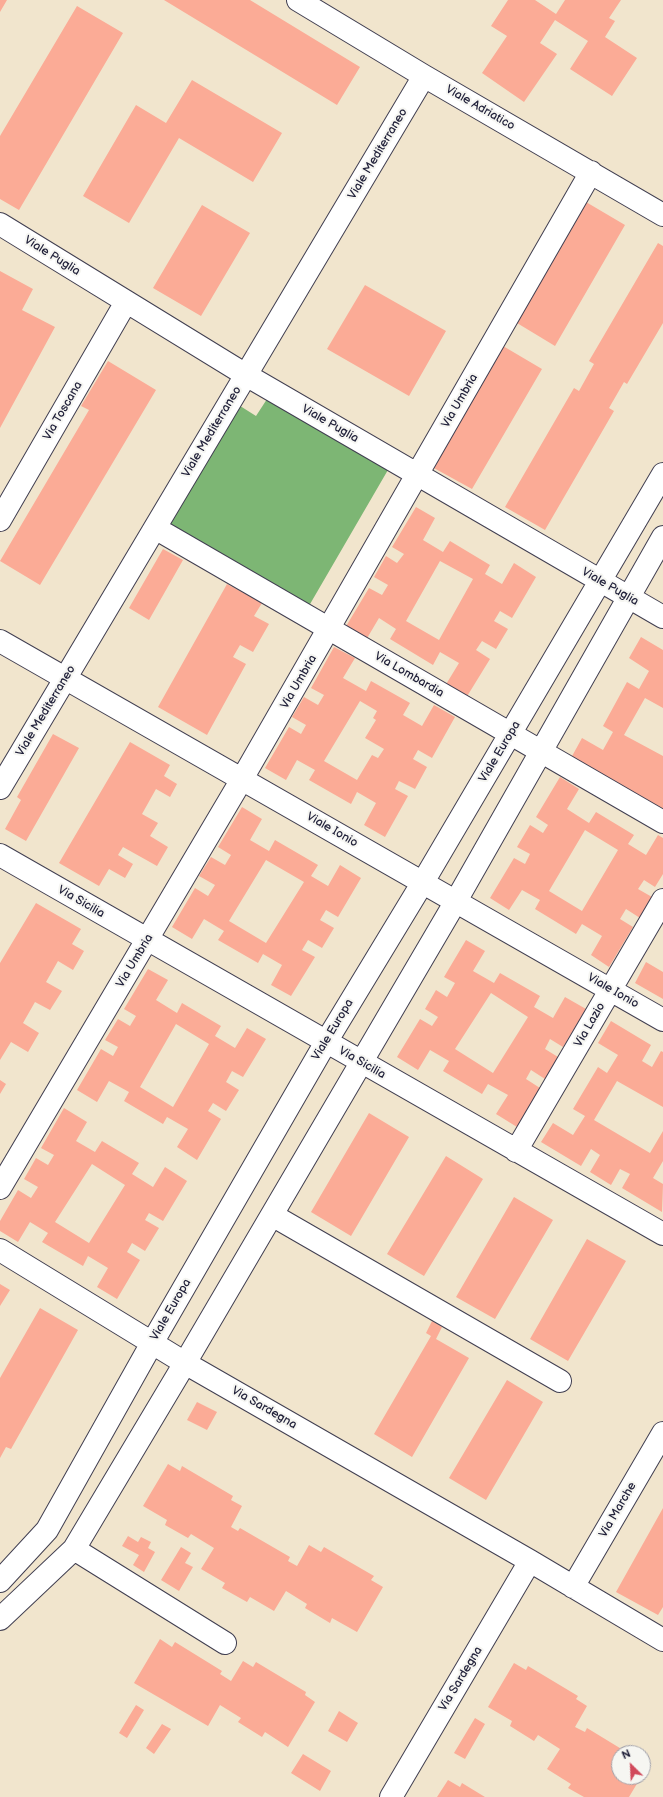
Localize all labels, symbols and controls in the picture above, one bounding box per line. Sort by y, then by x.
street label: Viale Adriatico [443,82,517,134]
street label: Viale Mediterraneo [345,106,411,202]
street label: Viale Puglia [21,233,83,279]
street label: Via Umbria [439,372,481,430]
street label: Via Toscana [40,379,86,443]
street label: Viale Mediterraneo [179,384,245,480]
street label: Viale Puglia [299,402,361,446]
street label: Viale Puglia [579,565,641,609]
street label: Via Lombardia [372,649,446,701]
street label: Via Umbria [278,653,320,711]
street label: Viale Mediterraneo [13,663,79,759]
street label: Viale Europa [476,719,524,785]
street label: Viale Ionio [304,810,360,850]
street label: Via Sicilia [55,883,107,921]
street label: Via Umbria [113,932,157,990]
street label: Viale Ionio [585,971,641,1011]
street label: Viale Europa [309,997,357,1063]
street label: Via Lazio [572,1000,608,1050]
street label: Via Sicilia [336,1044,388,1082]
street label: Viale Europa [148,1277,194,1343]
street label: Via Sardegna [229,1384,299,1432]
street label: Via Marche [596,1480,640,1540]
street label: Via Sardegna [436,1644,486,1714]
north arrow [611,1745,651,1785]
text: N [620,1747,633,1762]

